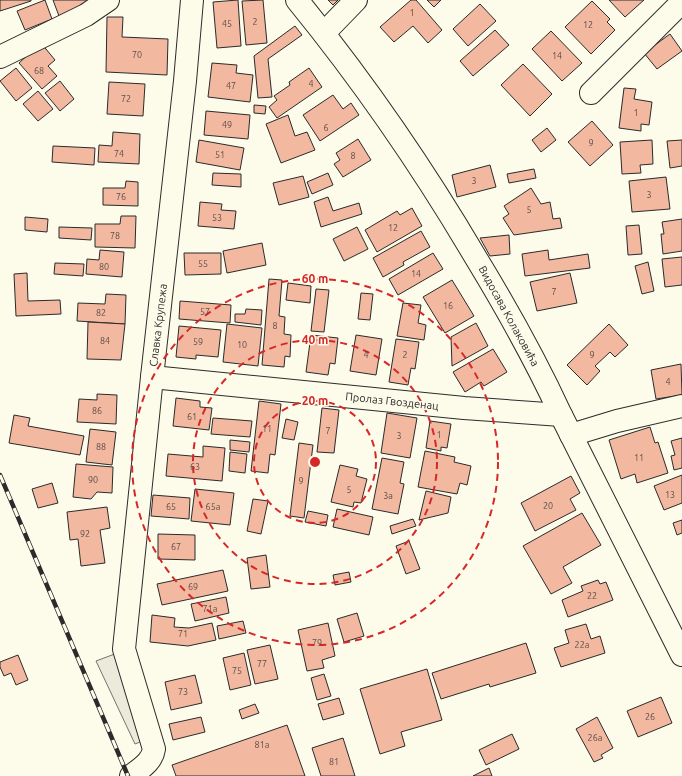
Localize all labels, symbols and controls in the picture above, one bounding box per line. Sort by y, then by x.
house number: 1 [409,8,415,18]
house number: 2 [252,17,258,27]
house number: 45 [222,19,232,29]
house number: 12 [583,20,593,30]
house number: 70 [132,50,142,60]
house number: 14 [552,51,562,61]
house number: 68 [34,66,44,76]
house number: 4 [308,79,314,89]
house number: 47 [226,81,236,91]
house number: 72 [121,94,131,104]
house number: 1 [633,108,639,118]
house number: 49 [222,120,232,130]
house number: 6 [323,123,329,133]
house number: 9 [588,138,594,148]
house number: 74 [114,149,124,159]
house number: 51 [215,150,225,160]
house number: 8 [350,151,356,161]
house number: 3 [471,176,477,186]
house number: 3 [646,190,652,200]
house number: 76 [116,192,126,202]
house number: 5 [526,205,532,215]
house number: 53 [212,213,222,223]
house number: 12 [388,223,398,233]
house number: 78 [110,231,120,241]
house number: 55 [198,259,208,269]
house number: 80 [99,262,109,272]
street label: Видосава Колаковића [476,264,542,368]
house number: 14 [411,269,421,279]
text: 60 m [302,272,328,285]
street label: Славка Крупежа [147,283,169,367]
house number: 7 [551,287,557,297]
house number: 16 [443,301,453,311]
house number: 57 [200,307,210,317]
house number: 82 [96,308,106,318]
house number: 8 [272,321,278,331]
text: 40 m [302,333,328,346]
house number: 84 [100,336,110,346]
house number: 59 [193,337,203,347]
house number: 10 [237,340,247,350]
house number: 4 [363,350,369,360]
house number: 2 [402,350,408,360]
house number: 9 [589,350,595,360]
house number: 4 [665,377,671,387]
street label: Пролаз Гвозденац [345,390,440,412]
text: 20 m [302,394,328,407]
house number: 86 [92,406,102,416]
house number: 61 [187,412,197,422]
house number: 11 [262,424,272,434]
house number: 7 [325,426,331,436]
house number: 1 [436,430,442,440]
house number: 3 [396,431,402,441]
house number: 88 [96,442,106,452]
house number: 11 [634,453,644,463]
centre of rings [308,455,322,469]
house number: 63 [190,462,200,472]
house number: 90 [88,475,98,485]
house number: 9 [298,476,304,486]
house number: 5 [346,485,352,495]
house number: 13 [665,490,675,500]
house number: 3a [383,491,393,501]
house number: 20 [543,501,553,511]
house number: 65 [166,502,176,512]
house number: 65a [206,502,220,512]
house number: 92 [80,529,90,539]
house number: 67 [171,542,181,552]
house number: 69 [188,582,198,592]
house number: 22 [587,591,597,601]
house number: 71a [203,604,217,614]
house number: 71 [178,629,188,639]
house number: 79 [312,638,322,648]
house number: 22a [575,640,589,650]
house number: 77 [257,659,267,669]
house number: 75 [232,666,242,676]
house number: 73 [178,687,188,697]
house number: 26 [645,712,655,722]
house number: 26a [588,733,602,743]
house number: 81a [255,740,269,750]
house number: 81 [329,757,339,767]

